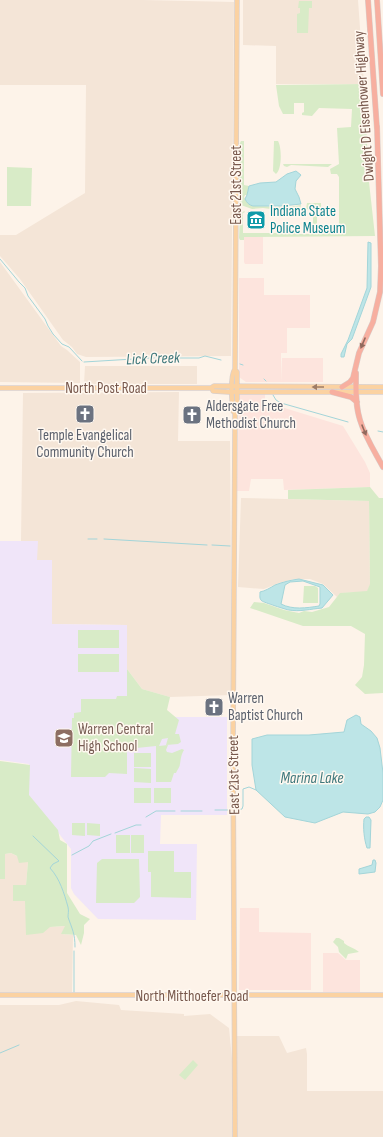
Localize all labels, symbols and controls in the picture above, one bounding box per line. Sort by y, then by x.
street label: Dwight D Eisenhower Highway [349,30,379,182]
street label: East 21st Street [227,145,246,225]
place label: Indiana State Police Museum [270,202,345,238]
museum icon: Indiana State Police Museum [245,209,267,231]
one-way arrow [360,338,366,350]
water label: Lick Creek [126,349,181,369]
street label: North Post Road [65,379,147,398]
one-way arrow [311,384,324,390]
place label: Aldersgate Free Methodist Church [205,397,296,433]
church icon: Temple Evangelical Community Church [74,403,96,425]
church icon: Aldersgate Free Methodist Church [181,404,203,426]
one-way arrow [361,425,367,437]
place label: Temple Evangelical Community Church [36,426,134,462]
place label: Warren Baptist Church [228,689,303,725]
church icon: Warren Baptist Church [203,696,225,718]
place label: Warren Central High School [78,720,153,756]
school or university icon: Warren Central High School [53,727,75,749]
street label: East 21st Street [224,735,244,815]
water label: Marina Lake [281,769,343,788]
street label: North Mitthoefer Road [136,987,248,1006]

